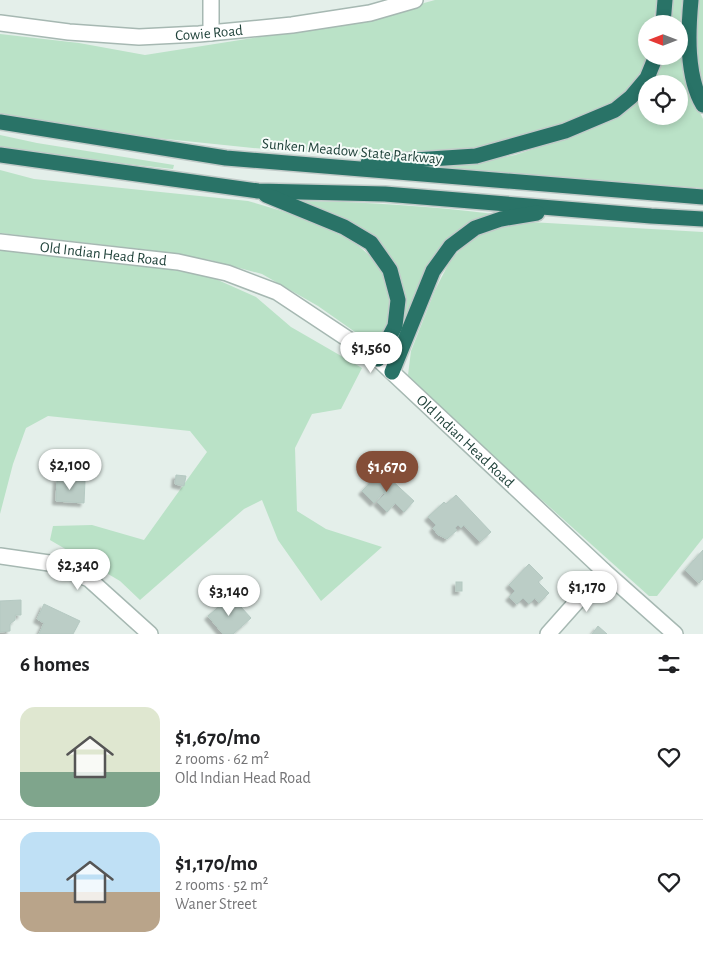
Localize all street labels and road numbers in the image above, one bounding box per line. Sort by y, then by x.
street label: Cowie Road [175,23,244,43]
street label: Sunken Meadow State Parkway [261,136,443,167]
street label: Old Indian Head Road [39,240,168,269]
street label: Old Indian Head Road [414,392,517,491]

